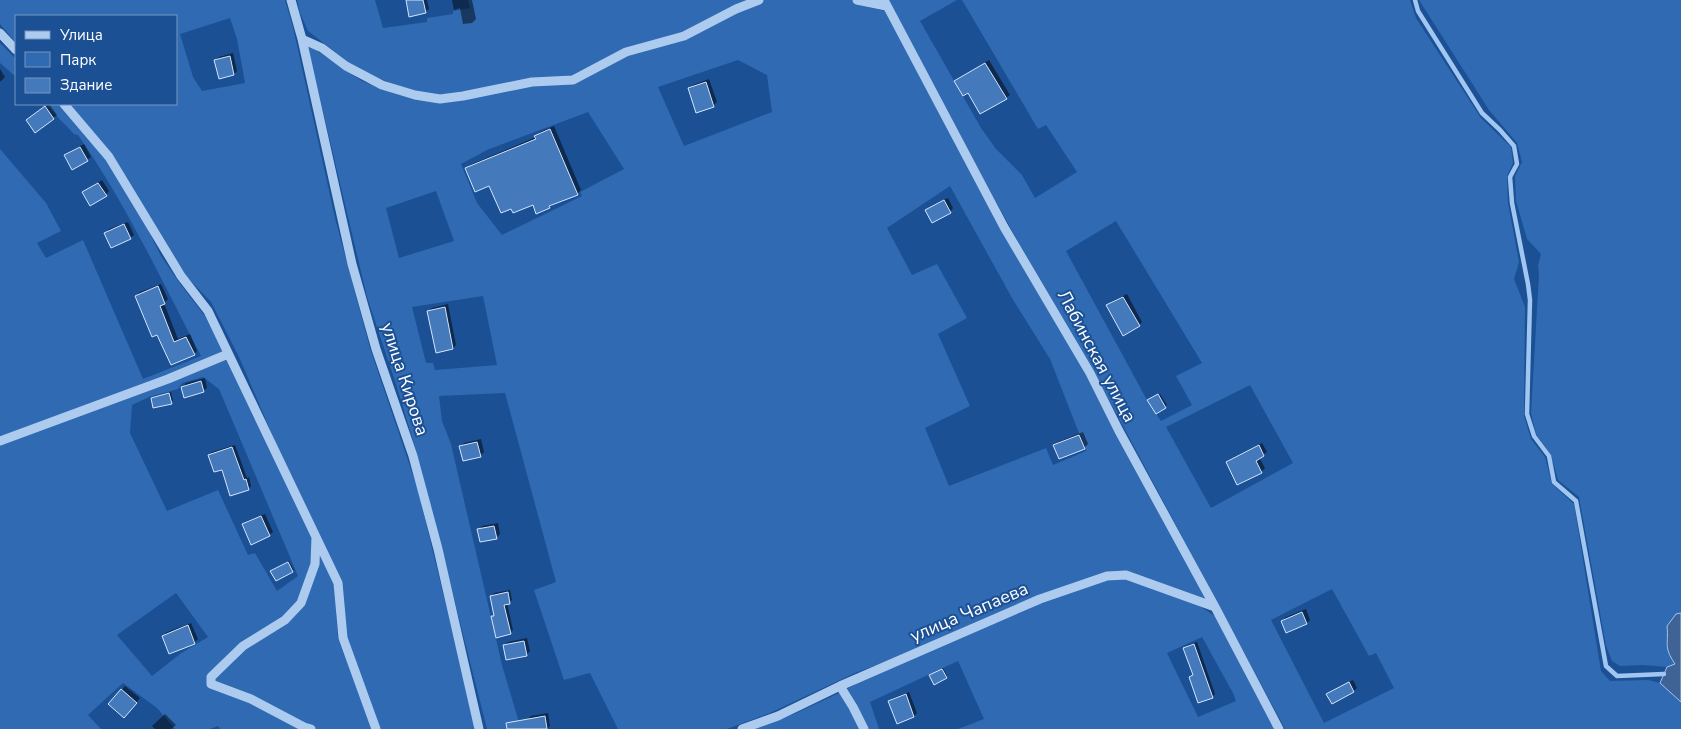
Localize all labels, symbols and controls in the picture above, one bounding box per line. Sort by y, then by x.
legend [15,15,178,105]
text: Улица [59,25,103,45]
text: Парк [60,50,96,70]
text: Здание [60,75,112,95]
street label: Лабинская улица [1052,286,1142,426]
street label: улица Кирова [375,320,435,438]
street label: улица Чапаева [906,576,1032,648]

